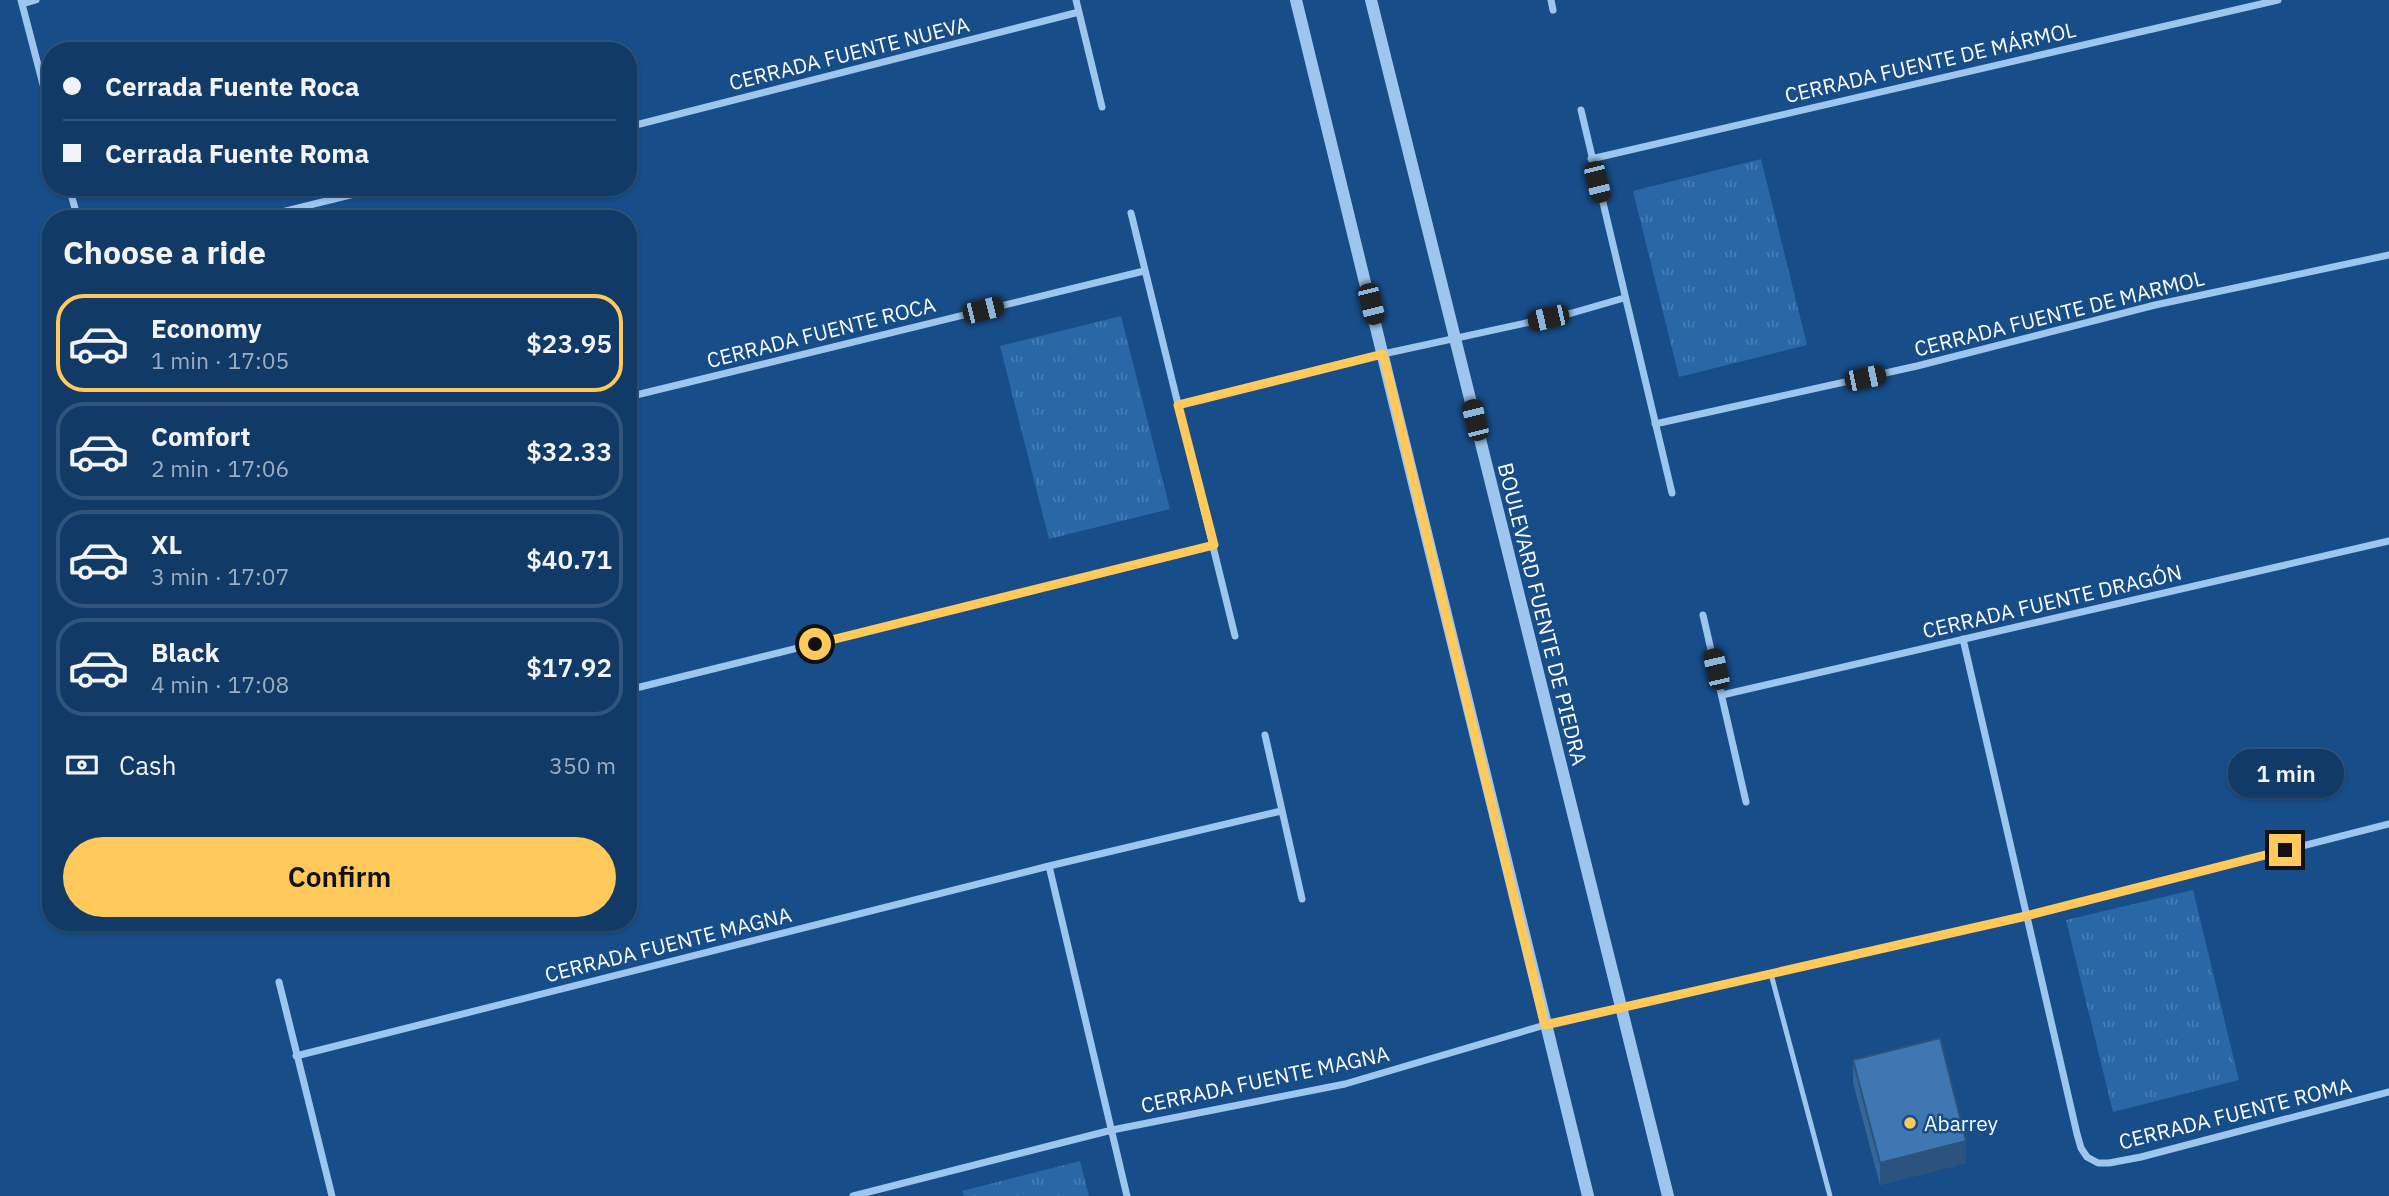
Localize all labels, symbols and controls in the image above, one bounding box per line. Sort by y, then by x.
street label: CERRADA FUENTE NUEVA [726,10,972,96]
street label: CERRADA FUENTE DE MÁRMOL [1782,15,2078,109]
text: Cerrada Fuente Roca [105,69,360,103]
text: Cerrada Fuente Roma [105,136,369,170]
car [1582,159,1613,205]
text: Choose a ride [63,231,266,273]
street label: CERRADA FUENTE DE MARMOL [1911,263,2207,363]
car [1356,281,1387,327]
street label: CERRADA FUENTE ROCA [704,290,938,374]
car [961,295,1006,325]
car [1526,303,1571,333]
text: Economy [151,311,262,345]
icon: car [67,312,130,375]
text: $23.95 [526,326,612,360]
text: 1 min · 17:05 [151,345,289,375]
car [1843,363,1888,393]
car [1460,397,1491,443]
text: Comfort [151,419,250,453]
icon: car [67,420,130,483]
text: $32.33 [526,434,612,468]
text: 2 min · 17:06 [151,453,289,483]
street label: BOULEVARD FUENTE DE PIEDRA [1492,460,1594,768]
text: XL [151,527,182,561]
icon: car [67,528,130,591]
text: $40.71 [526,542,612,576]
street label: CERRADA FUENTE DRAGÓN [1920,558,2184,644]
text: 3 min · 17:07 [151,561,289,591]
route start [799,628,831,660]
text: Black [151,635,219,669]
icon: car [67,636,130,699]
car [1702,646,1731,692]
text: $17.92 [526,650,612,684]
text: 4 min · 17:08 [151,669,289,699]
icon: cash [63,746,101,784]
text: Cash [119,748,176,782]
callout: 1 min [2227,748,2343,798]
text: 350 m [549,750,616,780]
text: 1 min [2256,758,2316,788]
route end [2269,834,2301,866]
button: Confirm [63,837,616,917]
street label: CERRADA FUENTE MAGNA [542,900,794,988]
street label: CERRADA FUENTE MAGNA [1138,1039,1392,1119]
street label: CERRADA FUENTE ROMA [2116,1071,2354,1155]
place label: Abarrey [1924,1109,1999,1137]
marker: Abarrey [1902,1115,1918,1131]

